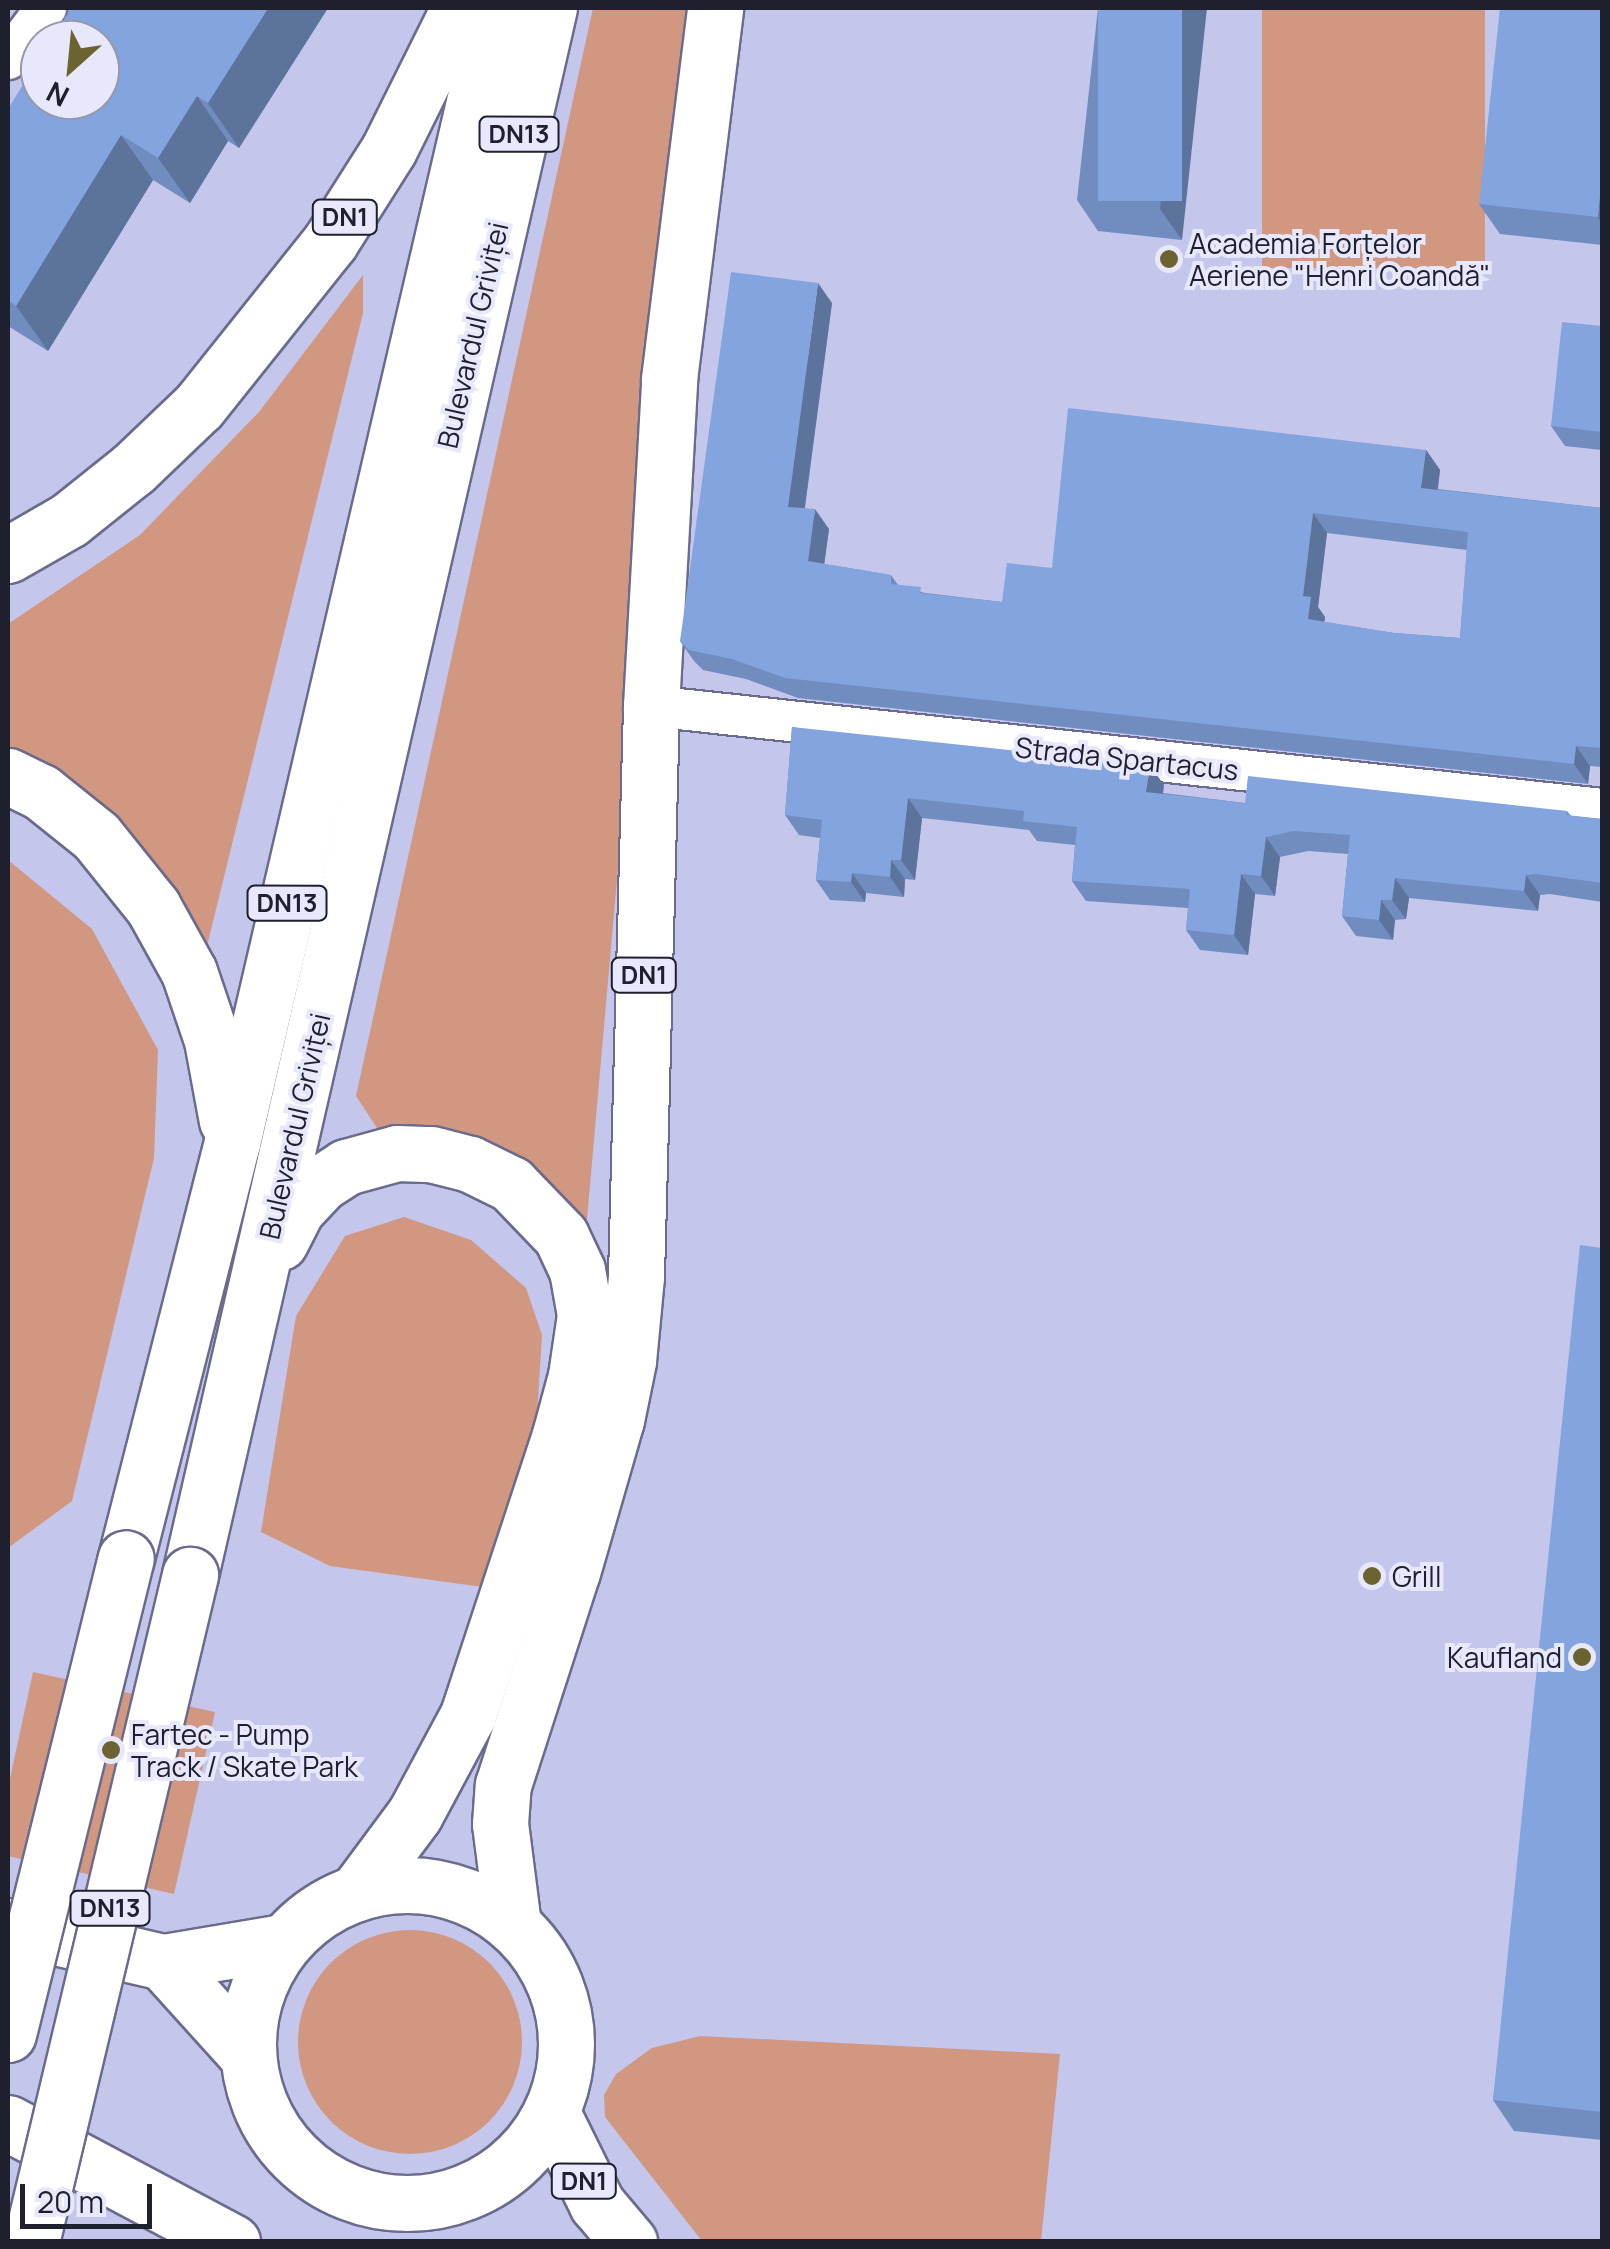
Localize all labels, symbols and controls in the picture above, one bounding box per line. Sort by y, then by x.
north arrow [20,20,120,120]
text: N [40,73,75,116]
road number: DN13 [476,114,562,154]
road number: DN1 [310,197,380,237]
street label: Bulevardul Griviței [430,219,514,451]
place label: Academia Forțelor Aeriene "Henri Coandă" [1189,226,1490,292]
marker: Academia Forțelor Aeriene "Henri Coandă" [1158,248,1180,270]
street label: Strada Spartacus [1014,730,1240,786]
road number: DN13 [244,883,330,923]
road number: DN1 [609,955,679,995]
street label: Bulevardul Griviței [252,1010,336,1242]
place label: Grill [1392,1559,1441,1593]
marker: Grill [1361,1565,1383,1587]
place label: Kaufland [1447,1640,1562,1674]
marker: Kaufland [1571,1646,1593,1668]
place label: Fartec - Pump Track / Skate Park [131,1717,358,1783]
marker: Fartec - Pump Track / Skate Park [100,1739,122,1761]
road number: DN13 [68,1888,152,1928]
road number: DN1 [549,2161,619,2201]
scale bar [25,2164,158,2226]
text: 20 m [37,2181,104,2222]

